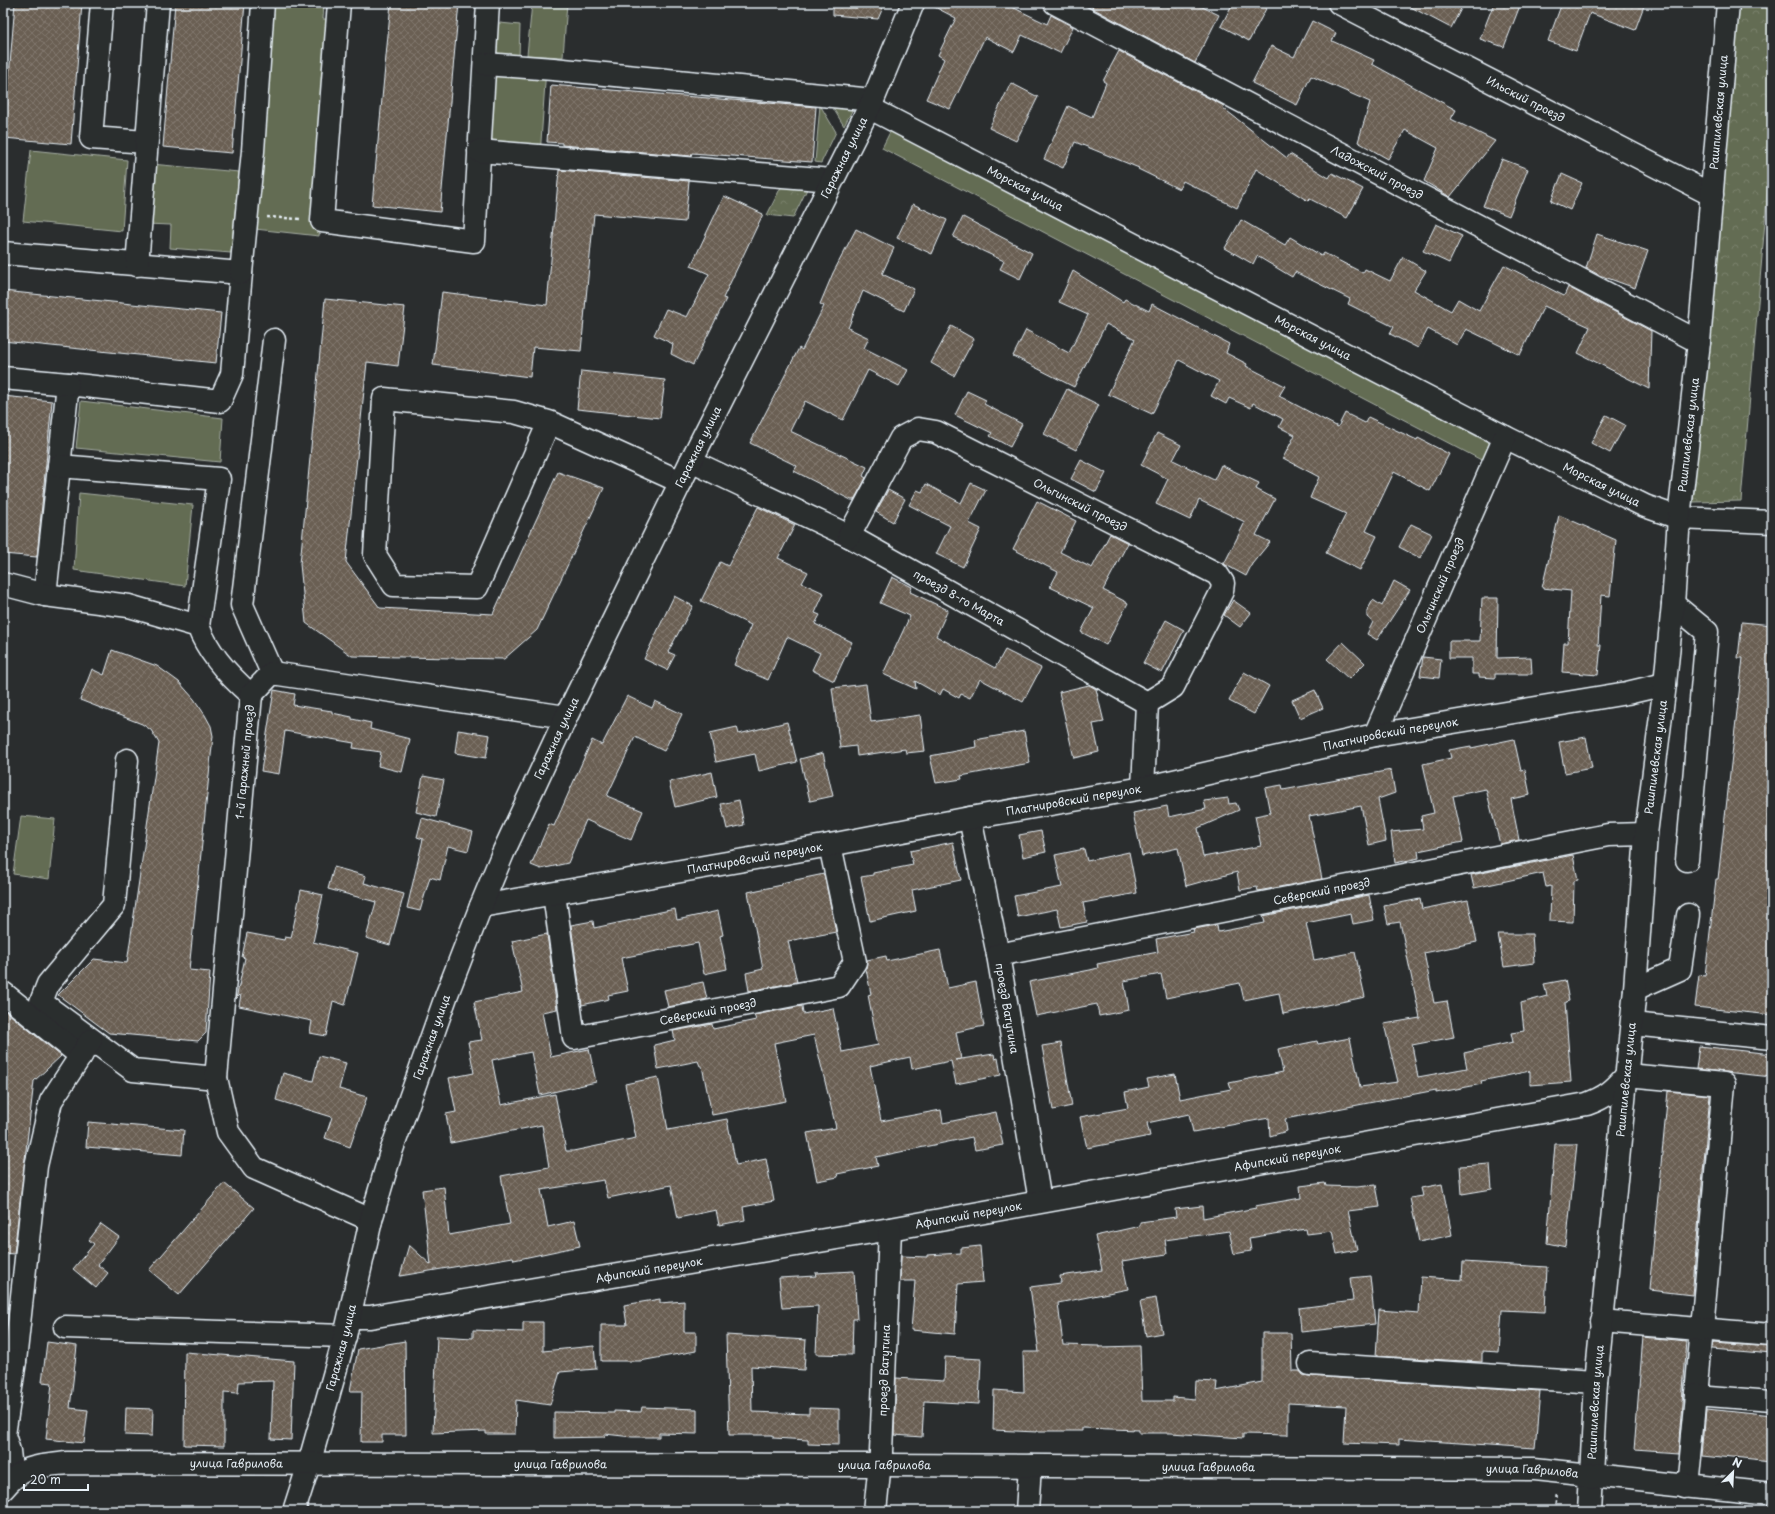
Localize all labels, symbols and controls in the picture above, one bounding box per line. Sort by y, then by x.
street label: Рашпилевская улица [1705,54,1732,170]
street label: Ильский проезд [1484,71,1568,126]
street label: Гаражная улица [816,114,871,201]
street label: Ладожский проезд [1328,141,1426,203]
street label: Морская улица [984,161,1067,215]
street label: Морская улица [1272,310,1354,364]
street label: Рашпилевская улица [1673,377,1703,493]
street label: Гаражная улица [670,403,725,490]
street label: Морская улица [1560,458,1643,510]
street label: Ольгинский проезд [1030,474,1130,535]
street label: Ольгинский проезд [1411,535,1468,636]
street label: проезд 8-го Марта [911,565,1008,630]
street label: Гаражная улица [529,694,583,782]
street label: Рашпилевская улица [1640,699,1671,815]
street label: 1-й Гаражный проезд [231,704,258,820]
street label: Платнировский переулок [1321,712,1460,755]
street label: Платнировский переулок [1004,779,1143,820]
street label: Платнировский переулок [686,837,824,878]
street label: Северский проезд [1272,873,1372,909]
street label: проезд Ватутина [992,962,1024,1055]
street label: Гаражная улица [408,992,454,1082]
street label: Северский проезд [658,993,758,1029]
street label: Рашпилевская улица [1611,1022,1640,1138]
street label: Афипский переулок [1232,1139,1342,1175]
street label: Афипский переулок [914,1196,1023,1232]
street label: Афипский переулок [594,1252,704,1287]
street label: Гаражная улица [321,1302,360,1393]
street label: проезд Ватутина [873,1324,894,1417]
street label: Рашпилевская улица [1583,1344,1608,1460]
north arrow [1713,1452,1753,1492]
text: N [1730,1453,1745,1472]
street label: улица Гаврилова [190,1454,283,1472]
street label: улица Гаврилова [514,1455,607,1472]
street label: улица Гаврилова [838,1456,931,1473]
street label: улица Гаврилова [1162,1458,1255,1475]
street label: улица Гаврилова [1486,1460,1580,1482]
scale bar [24,1466,88,1492]
text: 20 m [30,1470,61,1488]

